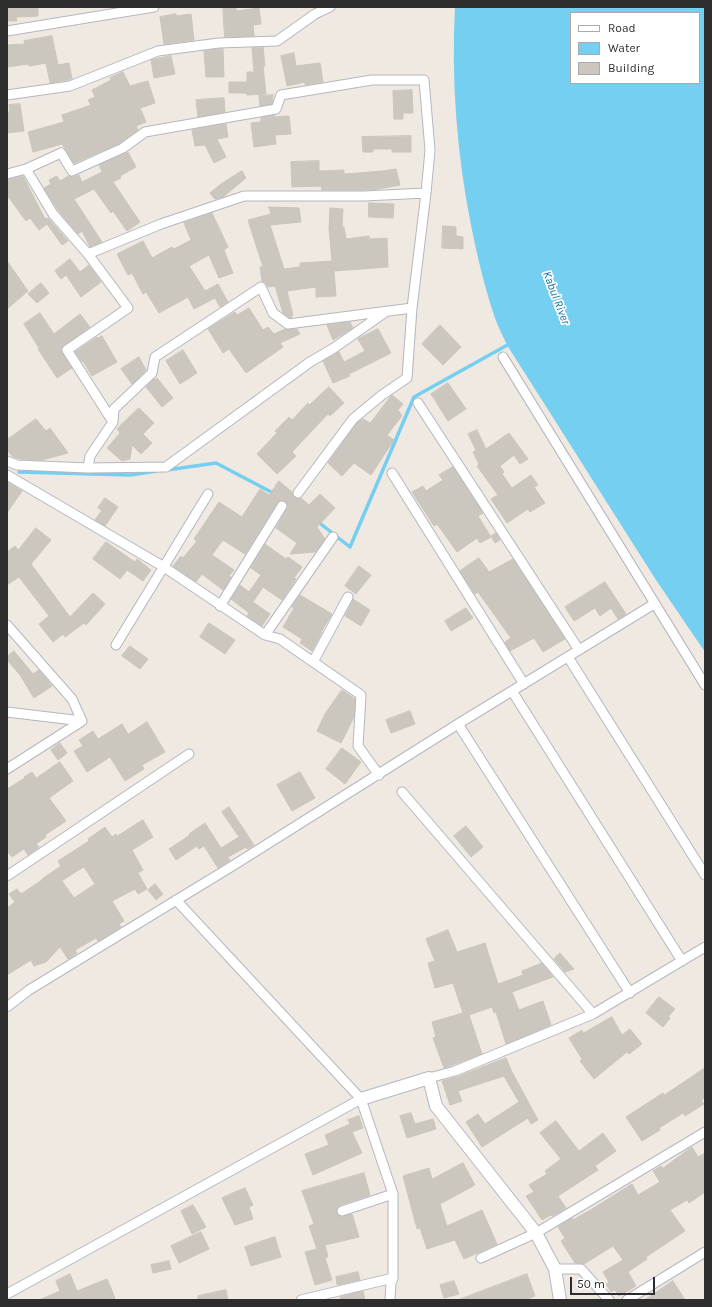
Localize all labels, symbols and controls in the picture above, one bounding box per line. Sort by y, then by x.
legend [570,12,700,84]
text: Road [608,21,636,35]
text: Water [608,41,640,55]
text: Building [608,61,654,75]
water label: Kabul River [539,269,573,327]
scale bar [572,1269,657,1295]
text: 50 m [577,1277,605,1291]

